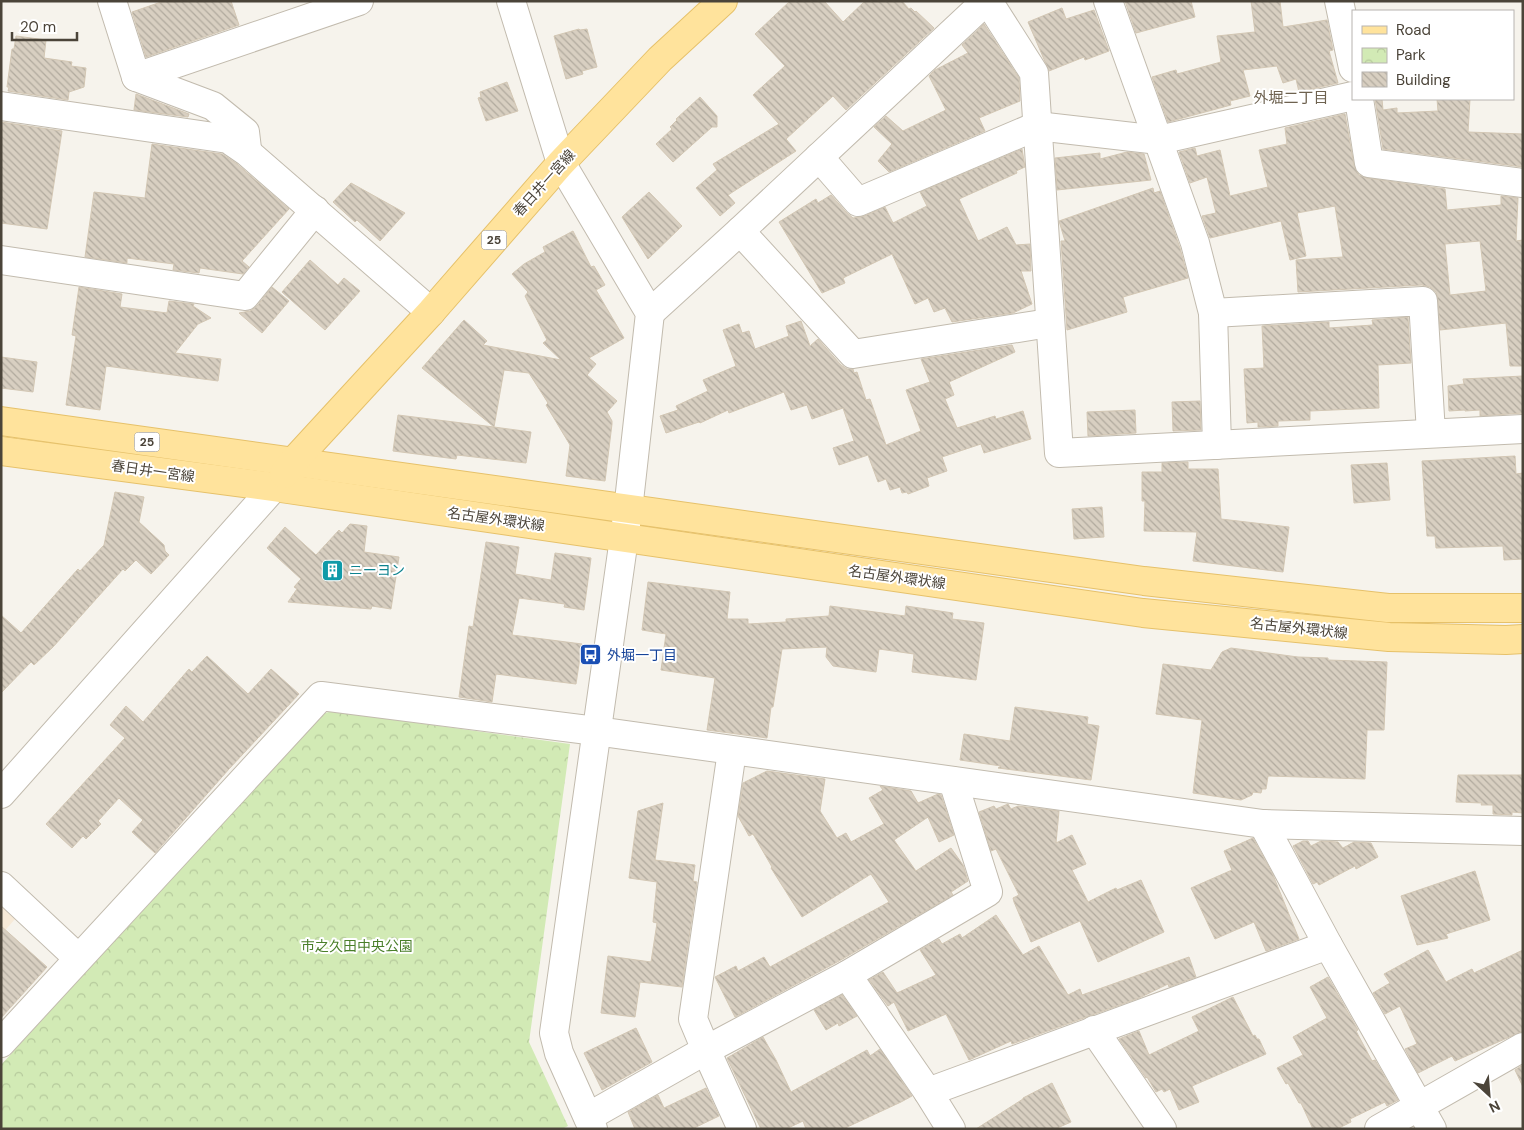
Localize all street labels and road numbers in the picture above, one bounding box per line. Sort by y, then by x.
street label: 春日井一宮線 [509,146,579,220]
road number: 25 [482,230,506,250]
road number: 25 [134,432,160,452]
street label: 春日井一宮線 [110,456,196,486]
street label: 名古屋外環状線 [446,503,546,535]
street label: 名古屋外環状線 [847,561,947,593]
street label: 名古屋外環状線 [1249,614,1349,642]

